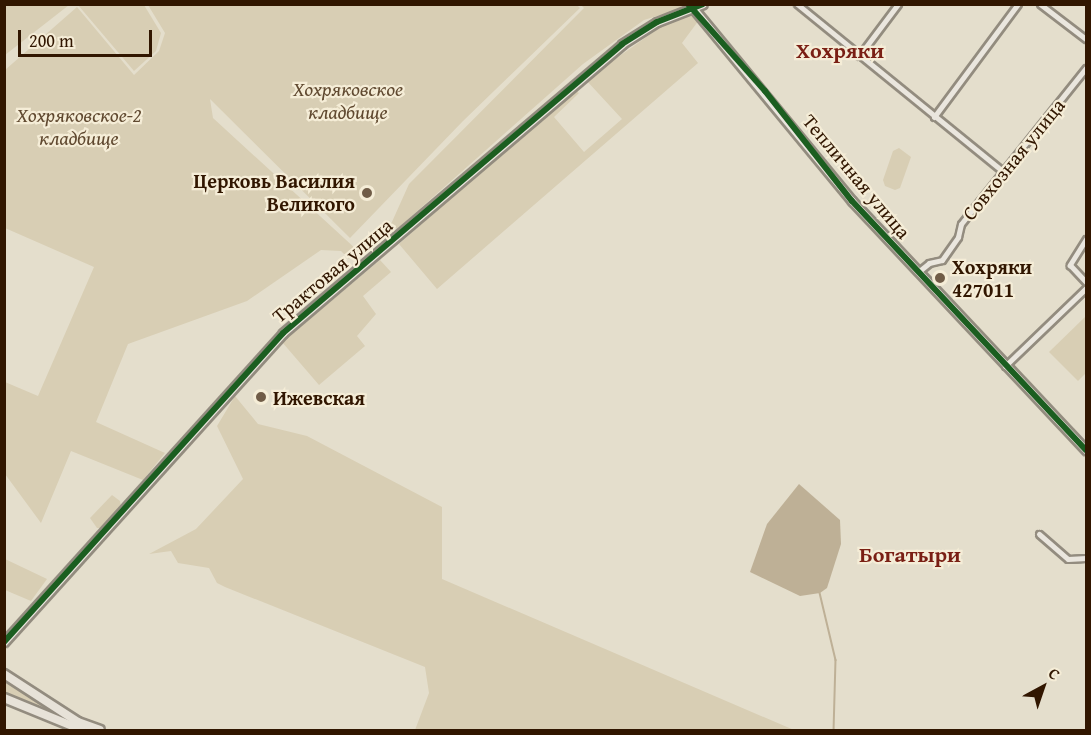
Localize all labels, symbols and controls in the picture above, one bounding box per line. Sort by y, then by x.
scale bar [21,18,154,56]
text: 200 m [29,27,74,54]
district label: Хохряки [796,38,884,64]
park label: Хохряковское кладбище [293,77,403,124]
street label: Совхозная улица [957,93,1069,225]
park label: Хохряковское-2 кладбище [17,102,141,149]
street label: Тепличная улица [798,109,916,243]
place label: Церковь Василия Великого [193,169,355,216]
marker: Церковь Василия Великого [360,186,374,200]
street label: Трактовая улица [267,213,397,327]
place label: Хохряки 427011 [952,254,1032,301]
marker: Хохряки 427011 [933,271,947,285]
place label: Ижевская [273,385,365,409]
marker: Ижевская [254,390,268,404]
district label: Богатыри [859,542,961,568]
north arrow [1013,657,1073,717]
text: С [1043,661,1066,685]

